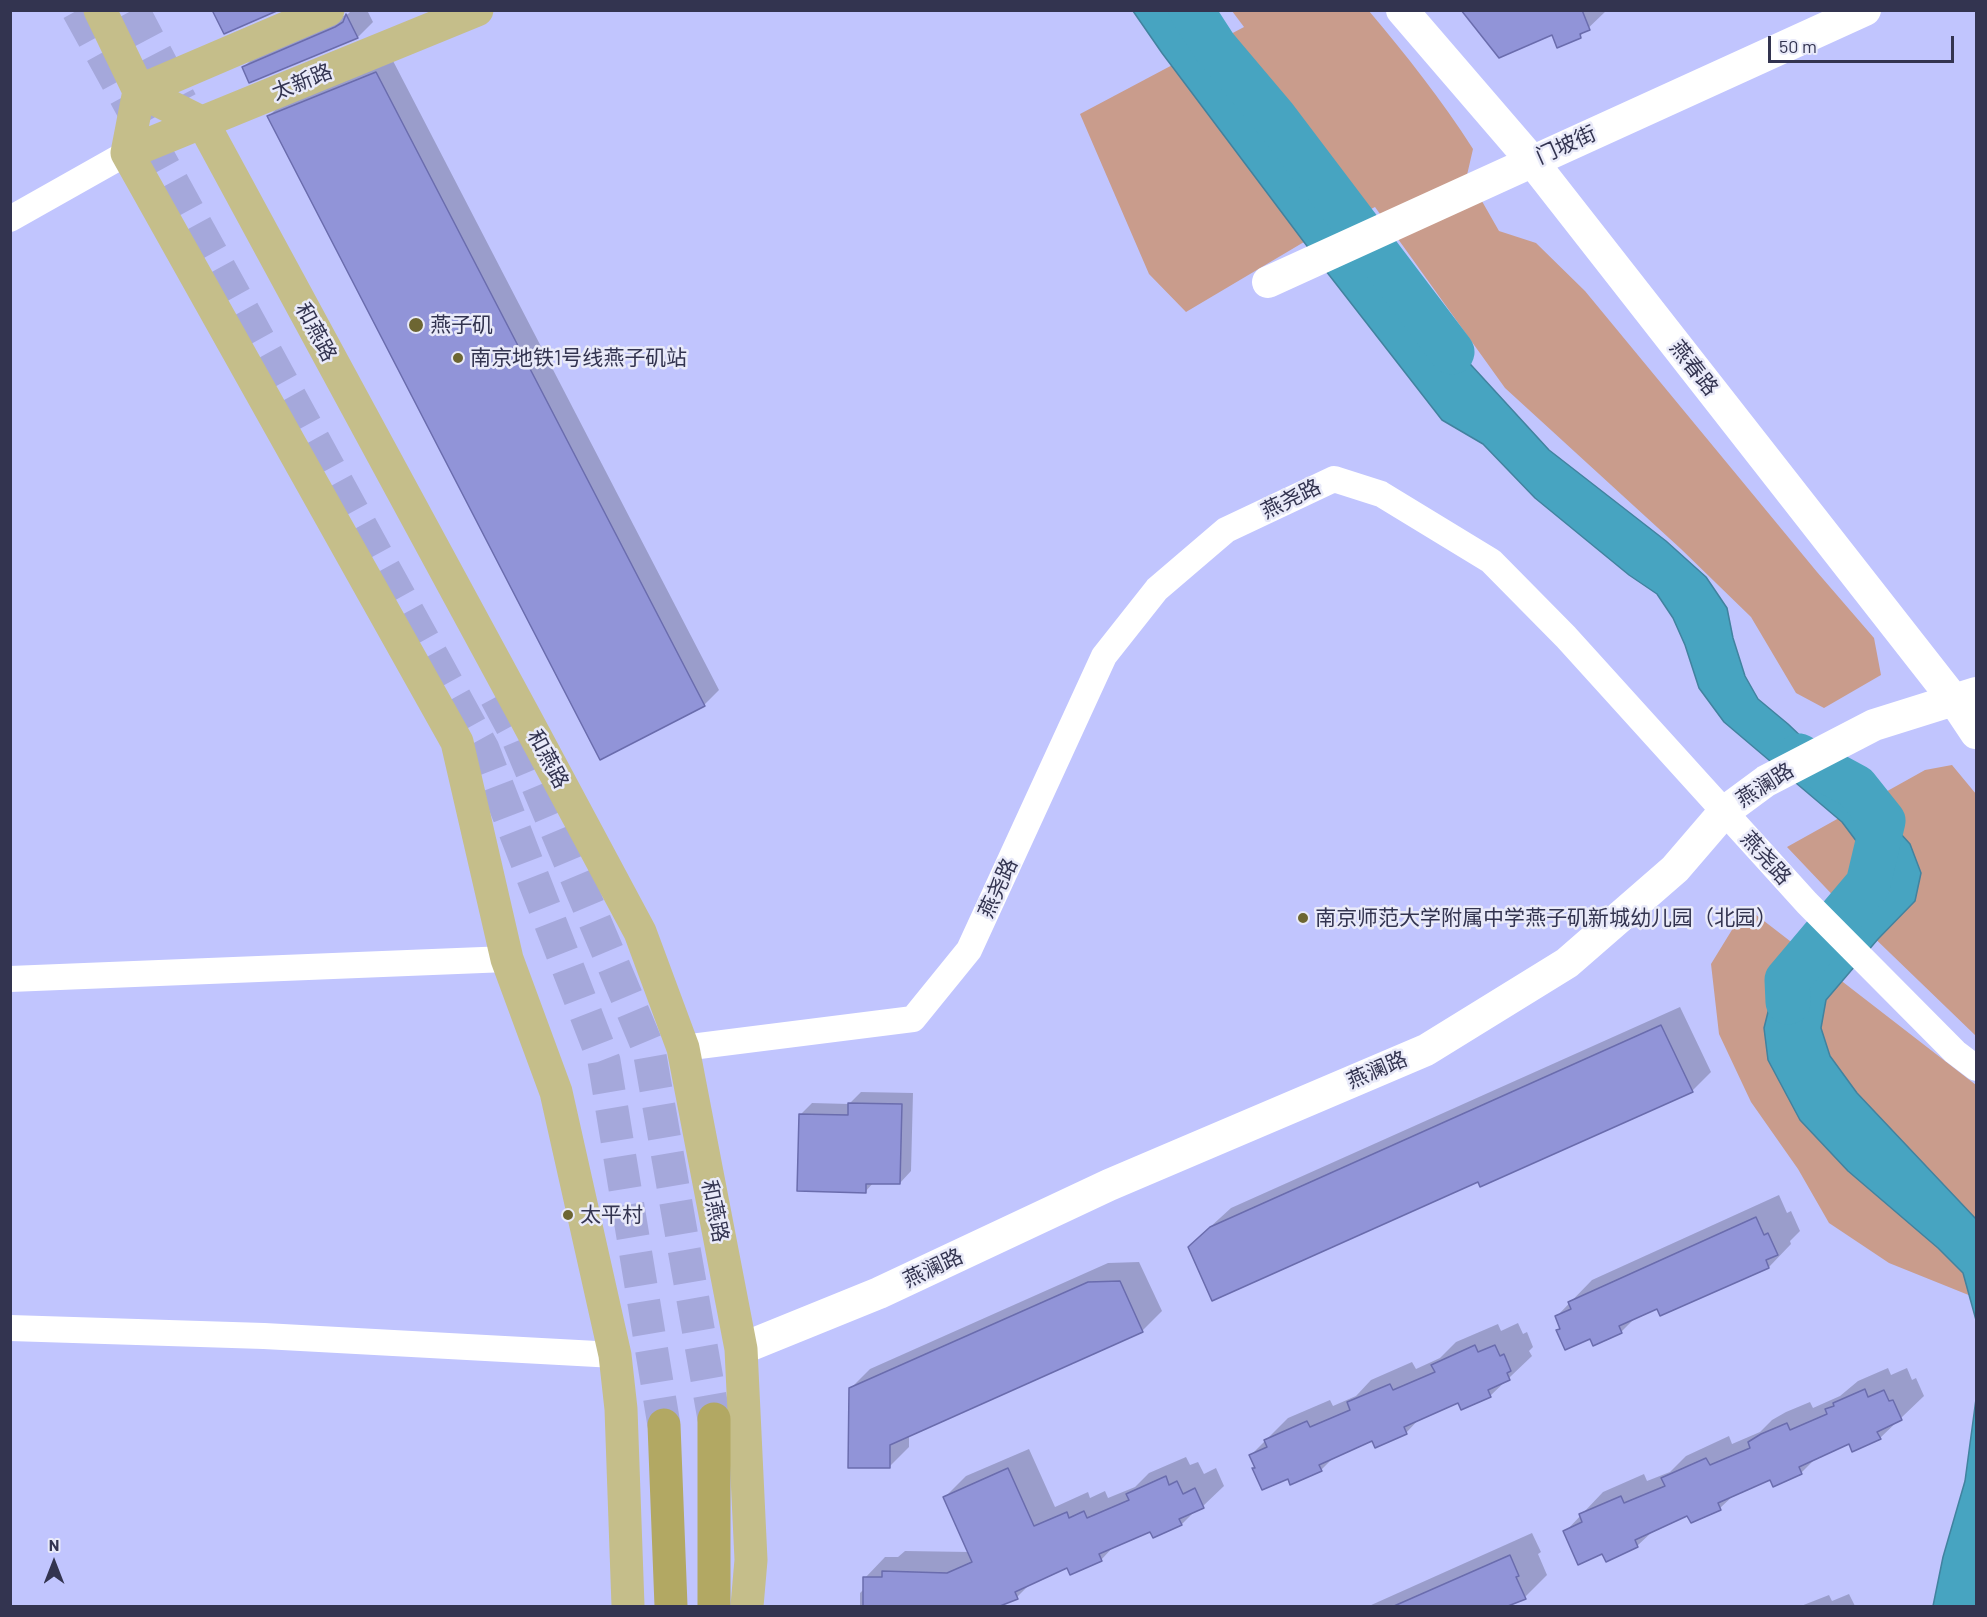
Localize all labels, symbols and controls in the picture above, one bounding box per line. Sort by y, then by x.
scale bar [1771,24,1957,62]
text: 50 m [1779,35,1817,57]
street label: 太新路 [268,59,336,105]
street label: 门坡街 [1532,121,1600,169]
street label: 和燕路 [290,298,342,366]
place label: 燕子矶 [430,312,493,338]
marker: 燕子矶 [407,316,425,334]
street label: 燕春路 [1665,335,1723,401]
place label: 南京地铁1号线燕子矶站 [470,345,687,371]
marker: 南京地铁1号线燕子矶站 [451,351,465,365]
street label: 燕尧路 [1257,474,1325,524]
street label: 和燕路 [522,725,574,793]
street label: 燕澜路 [1732,758,1798,812]
street label: 燕尧路 [1736,826,1796,890]
street label: 燕尧路 [973,854,1023,922]
place label: 南京师范大学附属中学燕子矶新城幼儿园（北园） [1315,905,1777,931]
marker: 南京师范大学附属中学燕子矶新城幼儿园（北园） [1296,911,1310,925]
street label: 燕澜路 [1343,1046,1411,1094]
street label: 和燕路 [697,1178,733,1244]
place label: 太平村 [580,1202,643,1228]
marker: 太平村 [561,1208,575,1222]
street label: 燕澜路 [899,1243,967,1293]
north arrow [24,1533,84,1593]
text: N [49,1535,59,1554]

